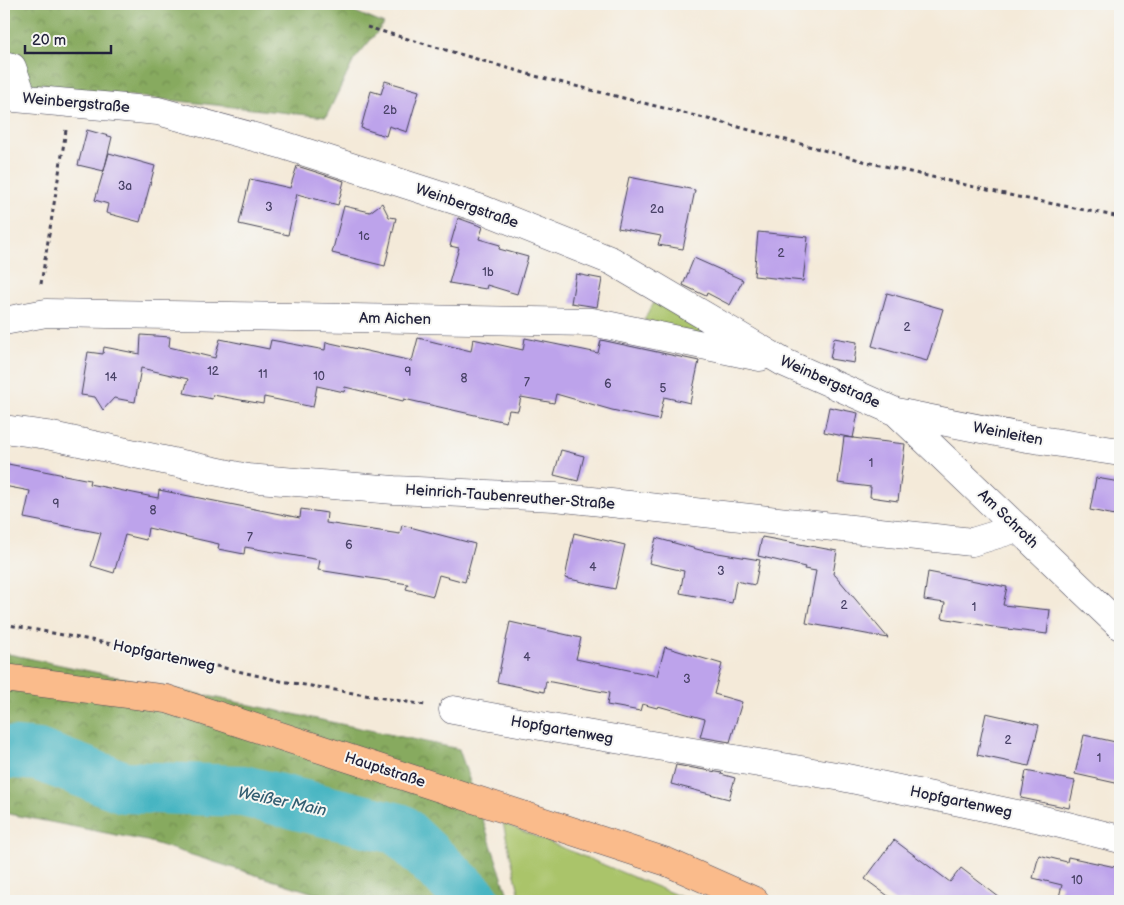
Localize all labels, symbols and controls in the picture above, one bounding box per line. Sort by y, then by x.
scale bar [25,22,111,54]
text: 20 m [32,31,66,50]
street label: Weinbergstraße [21,89,131,117]
house number: 2b [383,103,397,118]
house number: 3a [118,179,132,194]
street label: Weinbergstraße [413,179,521,233]
house number: 3 [265,200,273,215]
house number: 2a [650,202,664,217]
house number: 1c [358,229,370,244]
house number: 2 [777,246,785,261]
house number: 1b [482,265,494,280]
street label: Am Aichen [359,309,431,329]
house number: 2 [903,320,911,335]
street label: Weinbergstraße [777,351,883,413]
house number: 12 [207,364,219,379]
house number: 9 [405,365,412,380]
house number: 11 [258,367,268,382]
house number: 10 [313,369,325,384]
house number: 14 [105,370,118,385]
house number: 8 [461,371,468,386]
house number: 7 [524,375,530,390]
house number: 6 [604,377,612,392]
house number: 5 [660,381,667,396]
street label: Weinleiten [971,418,1045,450]
house number: 1 [869,456,873,471]
street label: Heinrich-Taubenreuther-Straße [404,480,616,514]
street label: Am Schroth [974,485,1042,553]
house number: 9 [53,497,60,512]
house number: 8 [150,503,157,518]
house number: 7 [247,530,253,545]
house number: 6 [345,538,353,553]
house number: 4 [589,560,597,575]
house number: 3 [717,564,725,579]
house number: 2 [840,598,848,613]
house number: 1 [972,600,976,615]
street label: Hopfgartenweg [111,636,217,676]
house number: 4 [523,650,531,665]
house number: 3 [683,672,691,687]
street label: Hopfgartenweg [509,712,615,748]
house number: 2 [1004,733,1012,748]
street label: Hauptstraße [342,748,428,792]
house number: 1 [1097,751,1101,766]
street label: Hopfgartenweg [908,782,1014,822]
water label: Weißer Main [236,783,328,821]
house number: 10 [1071,873,1083,888]

